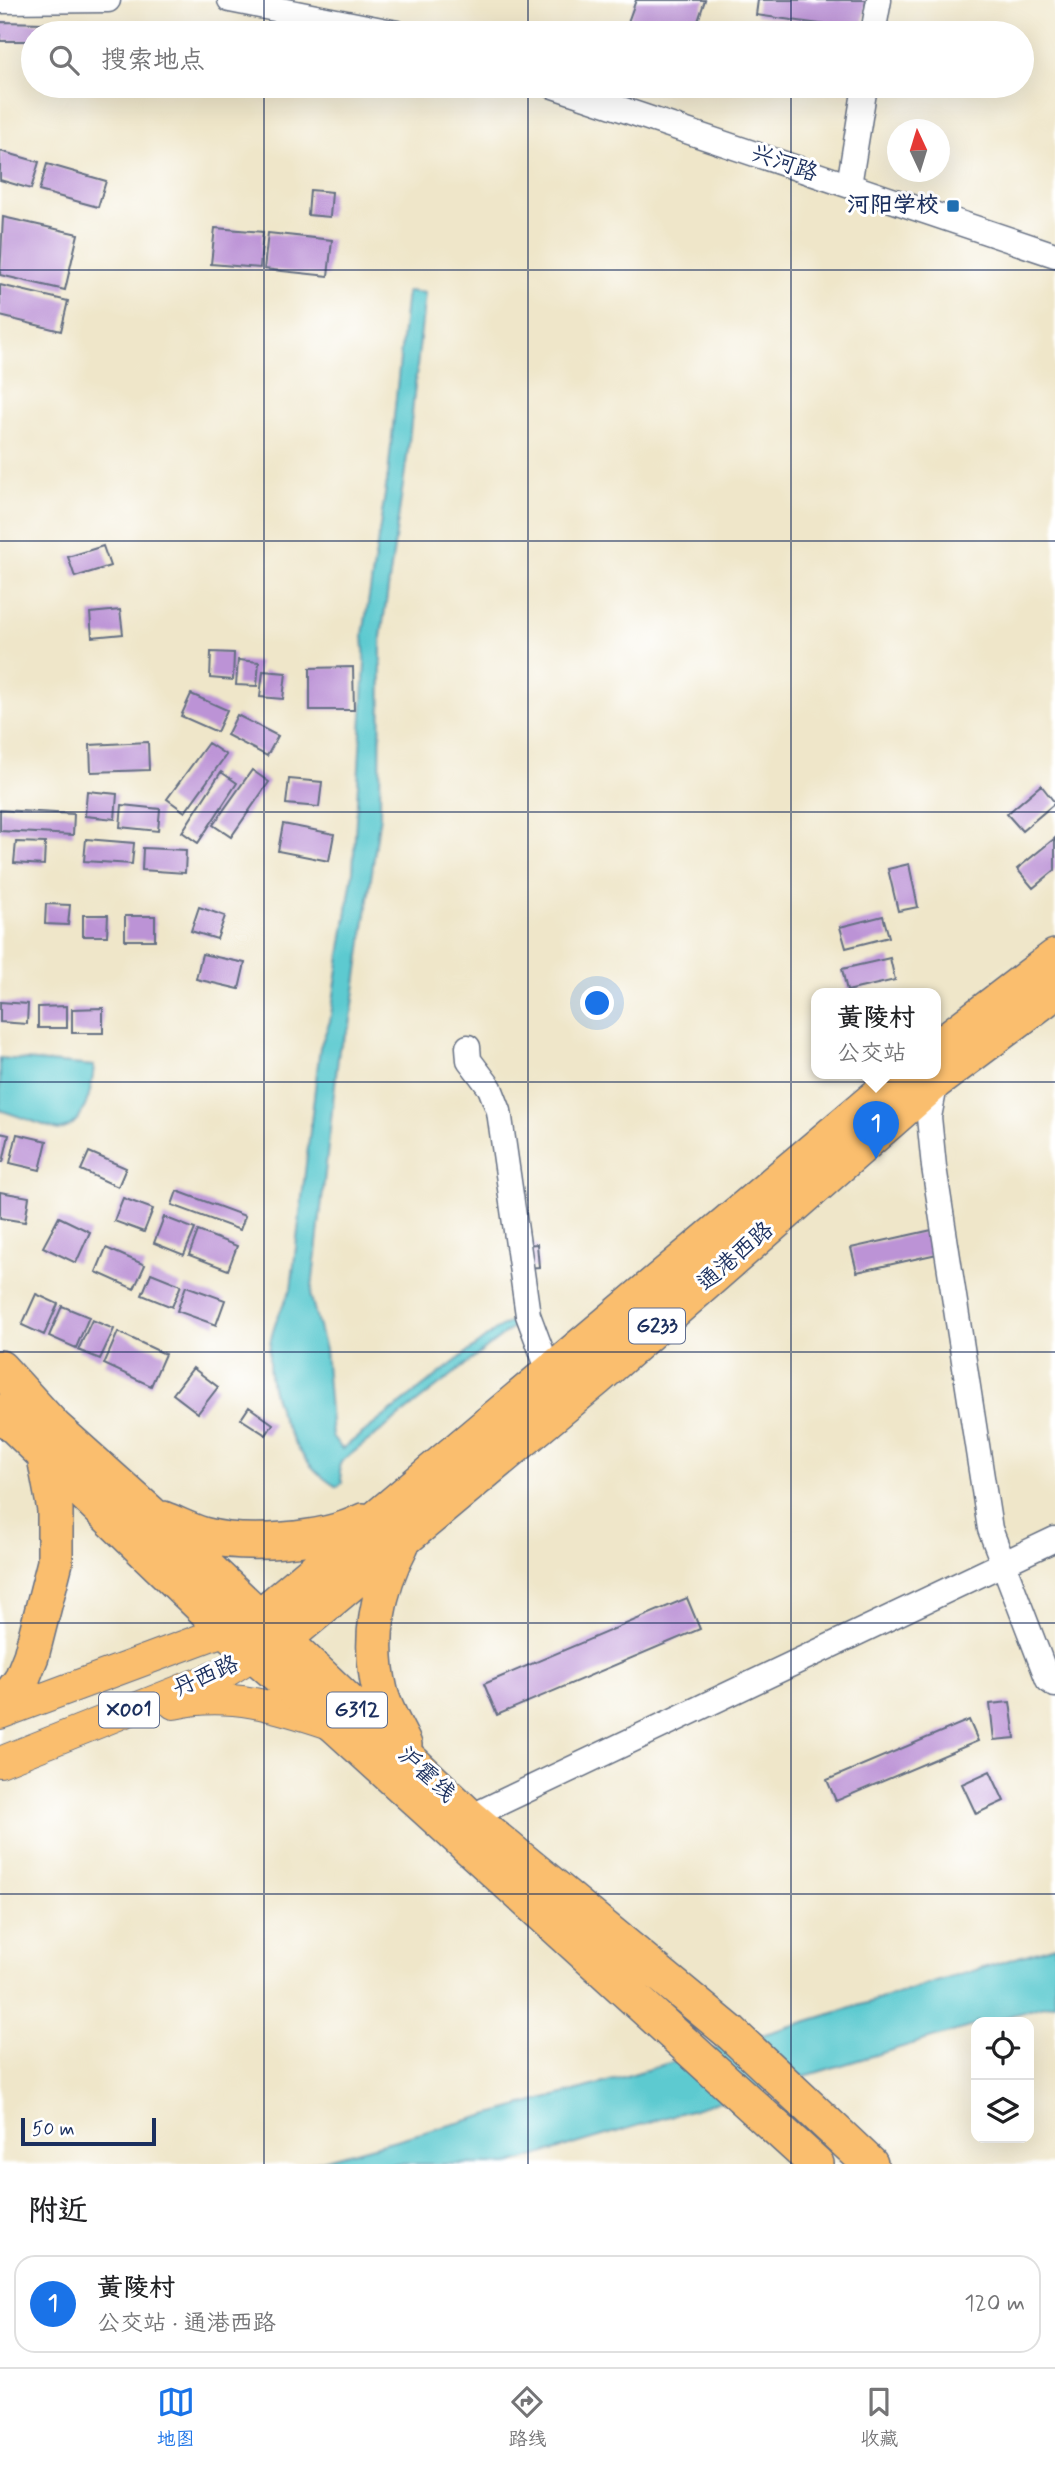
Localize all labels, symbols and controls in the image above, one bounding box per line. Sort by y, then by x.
search box [21,21,1034,98]
icon: search [45,41,83,79]
text: 搜索地点 [101,44,205,78]
north arrow [887,119,950,182]
street label: 兴河路 [746,139,822,189]
place label: 河阳学校 [847,191,939,221]
marker: 河阳学校 [945,198,961,214]
your location [580,986,614,1020]
popup [811,988,941,1079]
text: 黄陵村 [837,1002,915,1036]
text: 公交站 [837,1039,906,1069]
pin: 1 [853,1101,899,1159]
street label: 通港西路 [691,1216,781,1298]
road number: G233 [629,1308,685,1344]
street label: 丹西路 [168,1649,244,1705]
road number: X001 [99,1692,159,1728]
road number: G312 [327,1692,387,1728]
street label: 沪霍线 [391,1741,461,1809]
map controls [971,2017,1034,2143]
button: locate [971,2017,1034,2080]
button: layers [971,2080,1034,2143]
scale bar [21,2115,156,2147]
text: 50 m [32,2117,75,2142]
text: 附近 [28,2192,88,2231]
text: 黄陵村 [97,2272,175,2306]
text: 1 [48,2289,58,2319]
text: 120 m [964,2289,1025,2319]
text: 公交站 · 通港西路 [97,2309,276,2339]
tab: 地图 [157,2383,195,2452]
tab: 路线 [508,2383,546,2452]
tab: 收藏 [860,2383,898,2452]

